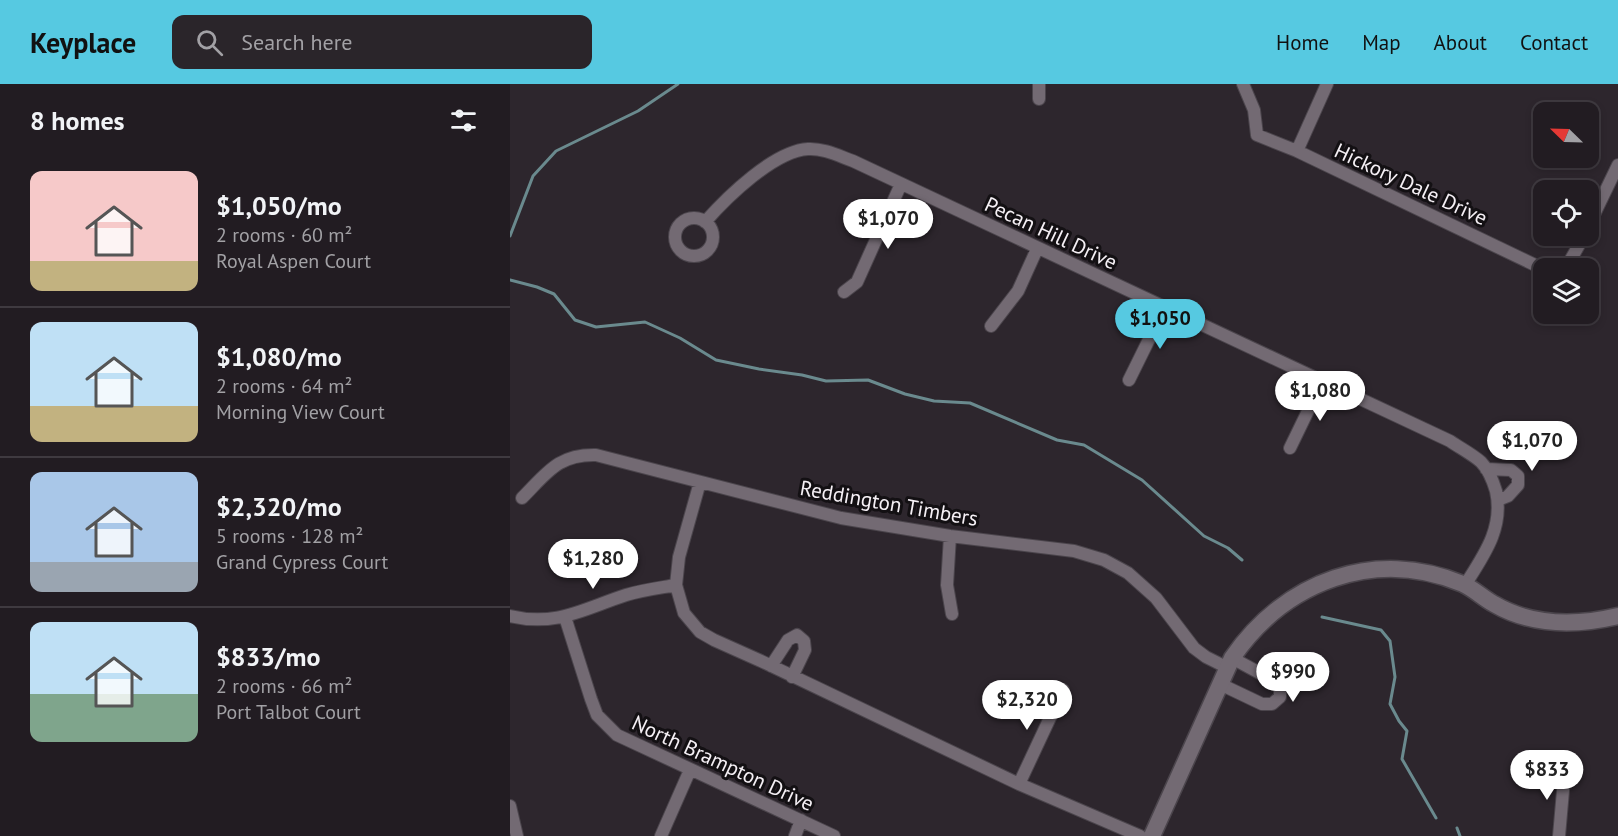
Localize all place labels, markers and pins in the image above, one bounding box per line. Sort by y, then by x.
pin: $1,070 [839,199,937,250]
pin: $1,050 [1111,299,1209,350]
pin: $1,080 [1271,371,1369,422]
pin: $1,070 [1483,421,1581,472]
pin: $1,280 [544,539,642,590]
pin: $990 [1257,652,1329,703]
pin: $2,320 [978,680,1076,731]
pin: $833 [1511,750,1583,801]

